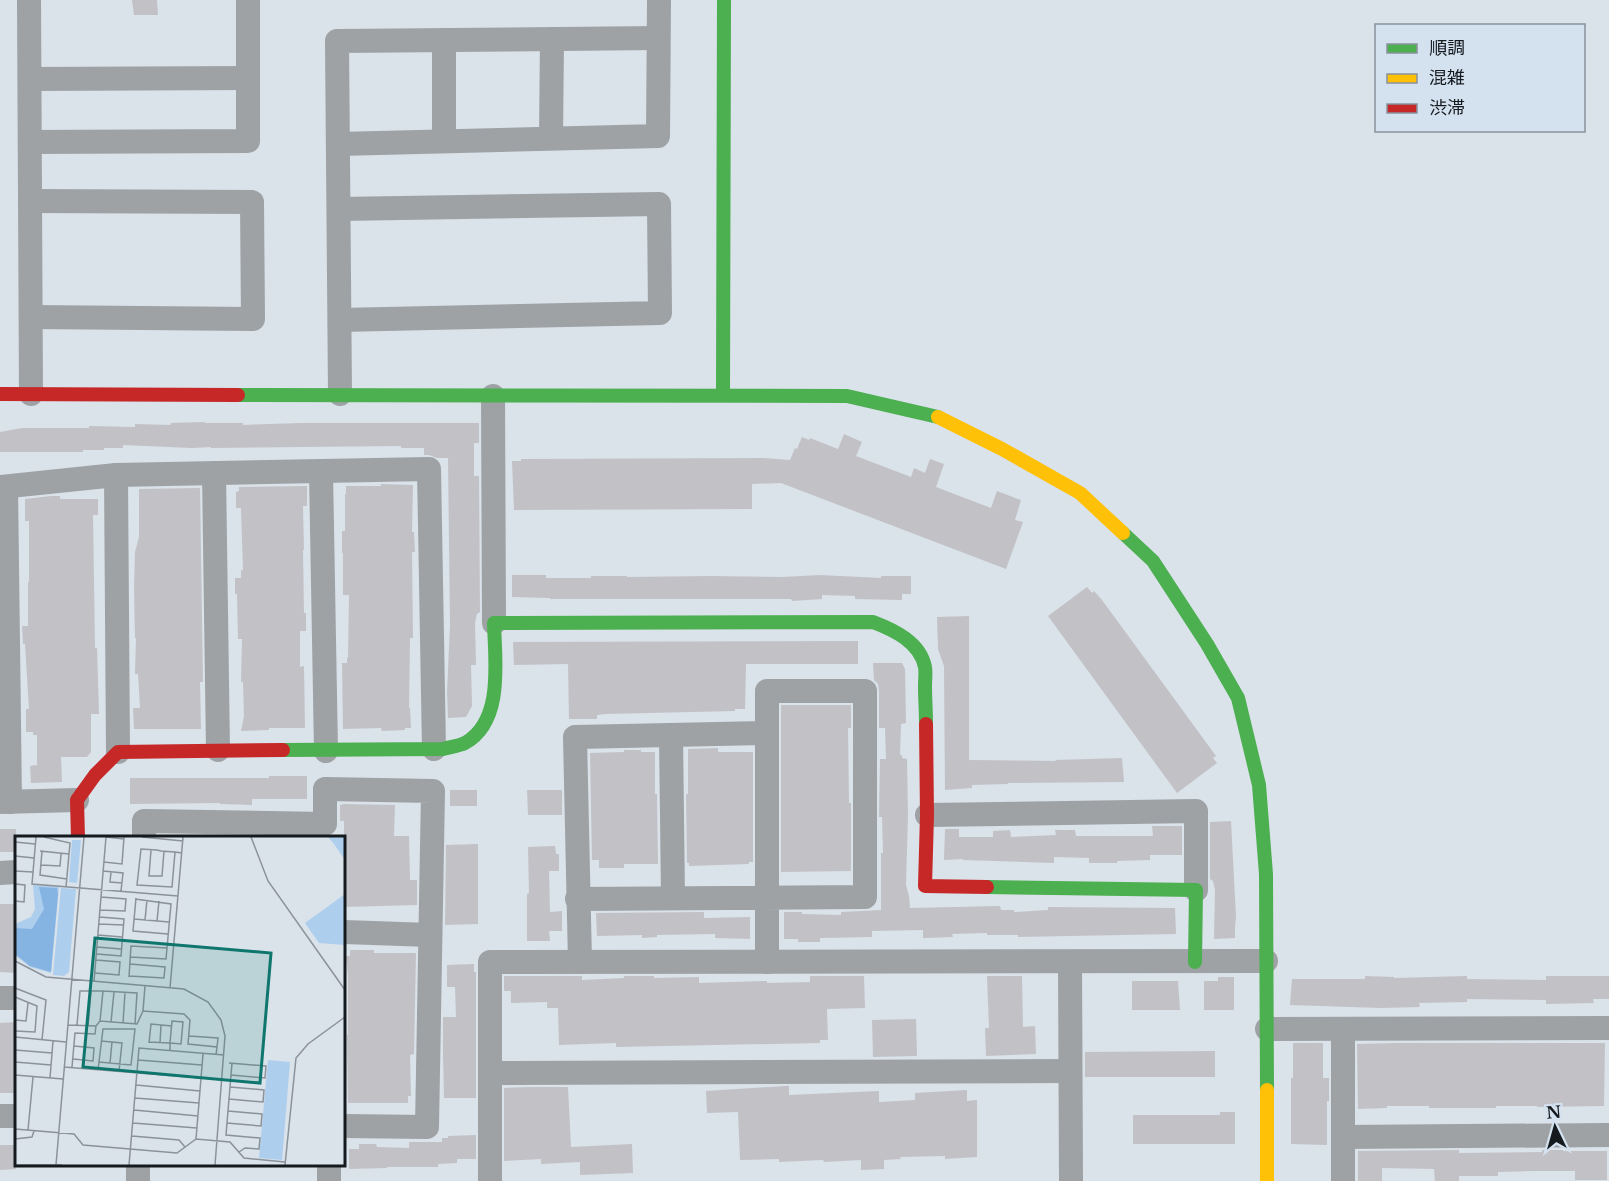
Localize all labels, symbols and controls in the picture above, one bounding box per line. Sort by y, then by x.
legend [1375,24,1585,132]
text: 順調 [1429,37,1465,59]
text: 混雑 [1429,67,1465,89]
text: 渋滞 [1429,97,1465,119]
inset map [15,836,345,1166]
north arrow [1525,1097,1585,1157]
text: N [1545,1101,1562,1123]

